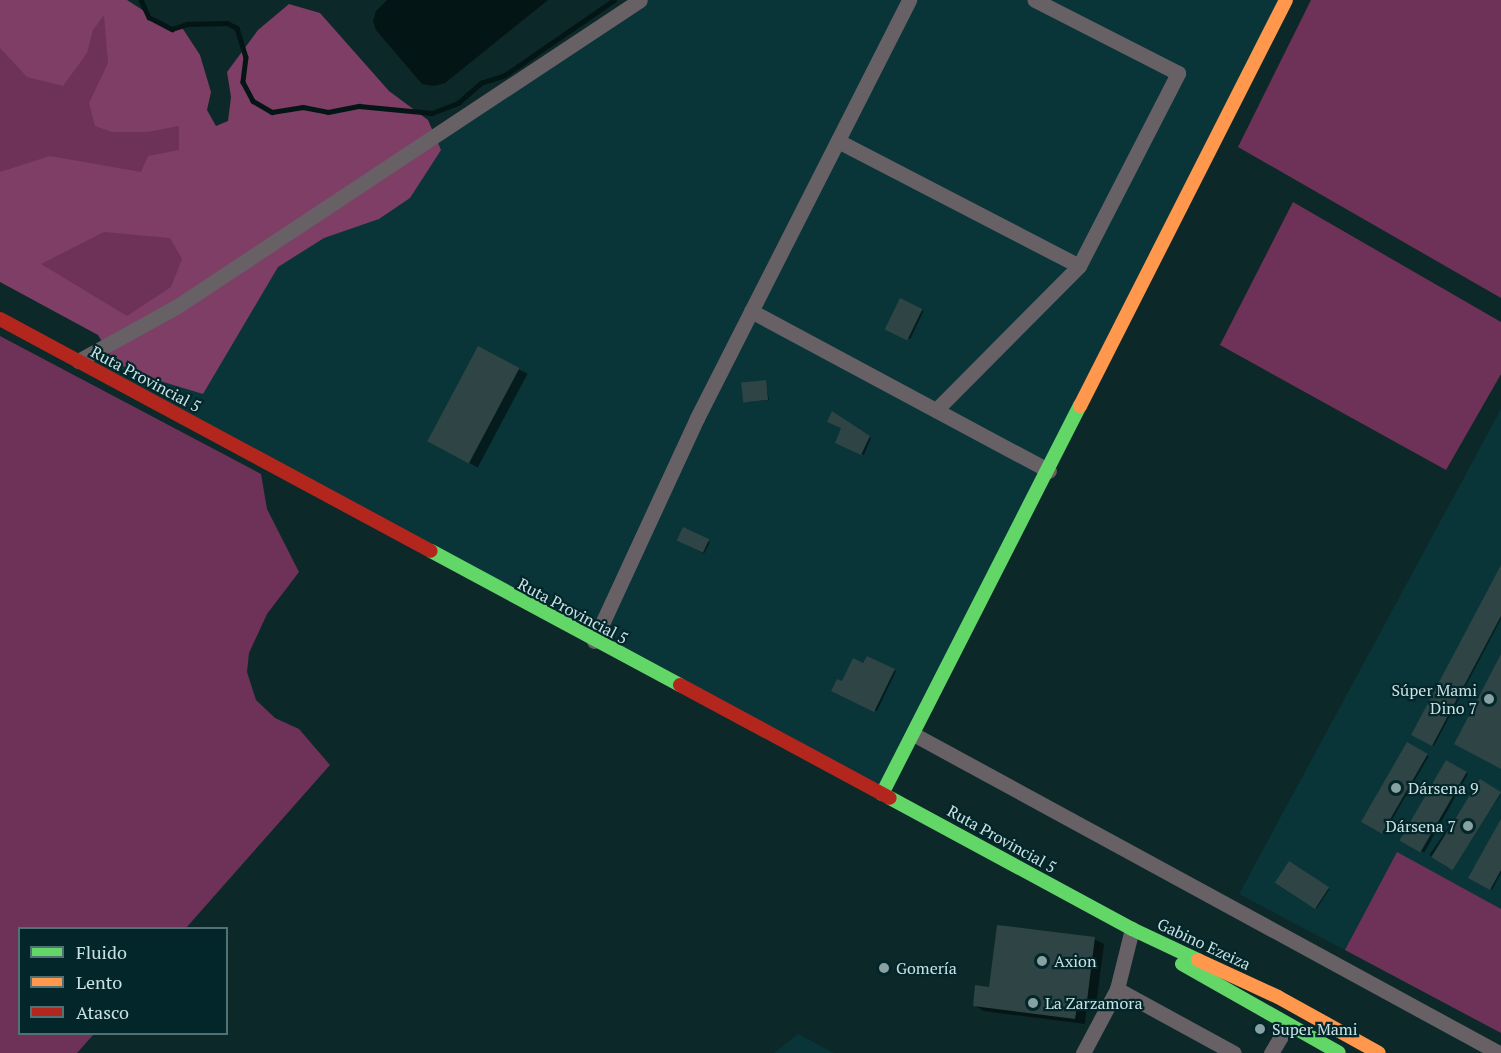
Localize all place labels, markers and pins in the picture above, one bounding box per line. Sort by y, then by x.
place label: Súper Mami Dino 7 [1392,680,1477,718]
marker: Súper Mami Dino 7 [1482,692,1496,706]
place label: Dársena 9 [1408,778,1479,798]
marker: Dársena 9 [1389,781,1403,795]
place label: Dársena 7 [1385,816,1456,836]
marker: Dársena 7 [1461,819,1475,833]
place label: Axion [1054,951,1096,971]
marker: Axion [1035,954,1049,968]
place label: Gomería [896,958,957,978]
marker: Gomería [877,961,891,975]
place label: La Zarzamora [1045,993,1142,1013]
marker: La Zarzamora [1026,996,1040,1010]
place label: Super Mami [1272,1019,1357,1039]
marker: Super Mami [1253,1022,1267,1036]

